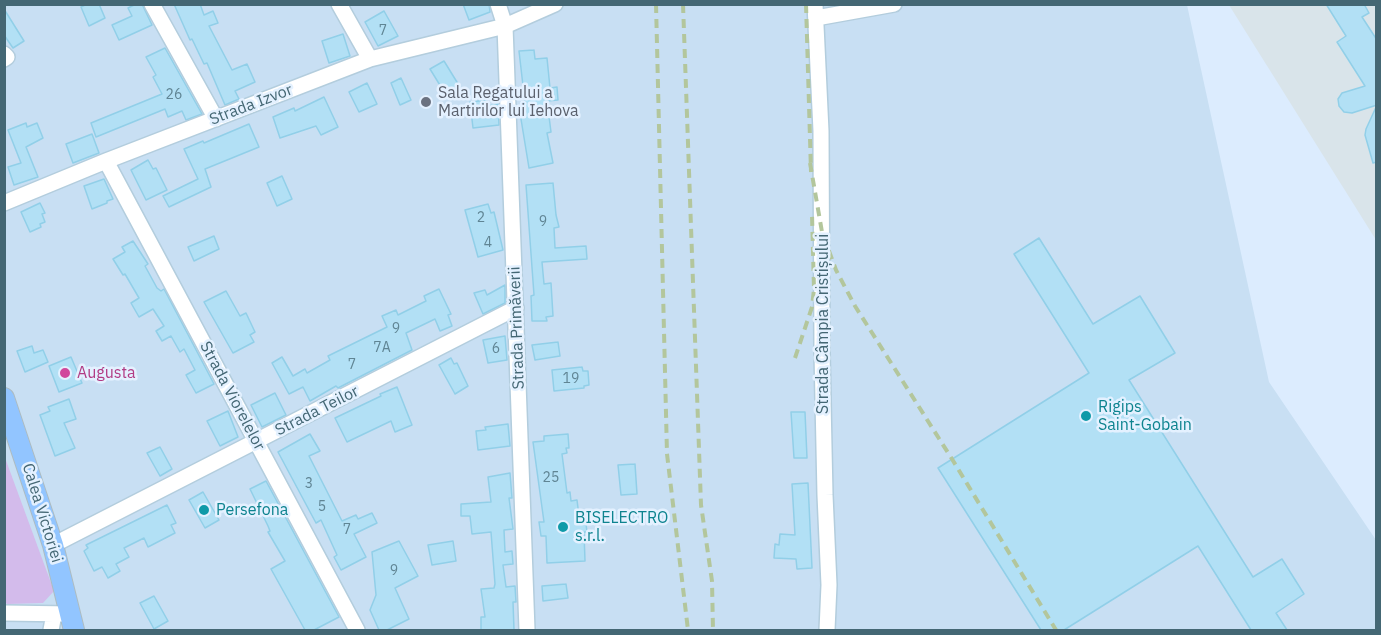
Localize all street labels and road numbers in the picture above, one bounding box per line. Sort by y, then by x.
street label: Strada Izvor [207,80,295,130]
street label: Strada Câmpia Cristișului [813,234,833,414]
street label: Strada Primăverii [505,266,529,390]
street label: Strada Viorelelor [195,338,269,454]
street label: Strada Teilor [272,382,362,440]
street label: Calea Victoriei [18,461,66,565]

